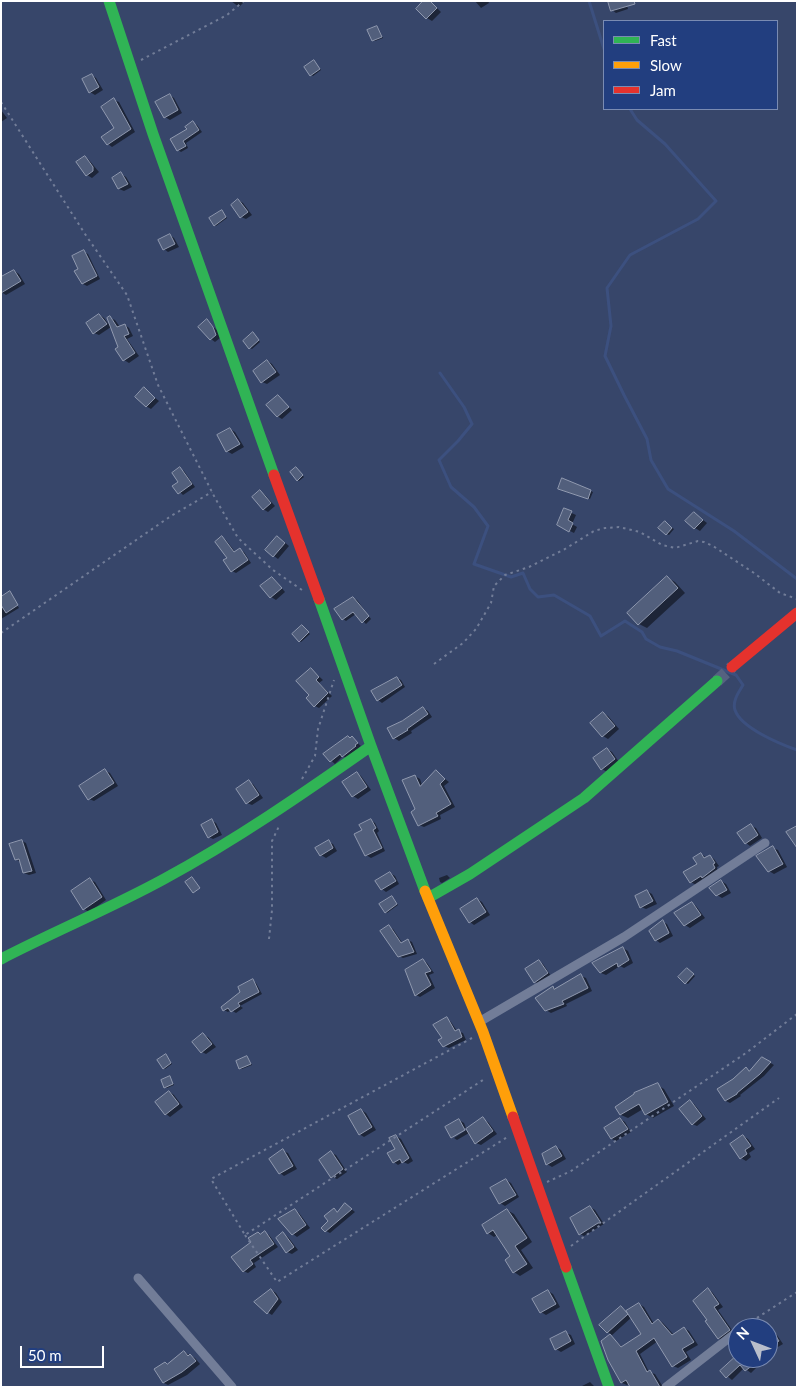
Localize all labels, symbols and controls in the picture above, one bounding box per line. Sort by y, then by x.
legend [603,20,778,110]
text: Fast [650,31,677,49]
text: Slow [650,56,682,74]
text: Jam [650,81,676,99]
north arrow [728,1318,778,1368]
text: N [732,1323,752,1343]
scale bar [22,1336,106,1368]
text: 50 m [28,1346,62,1364]

